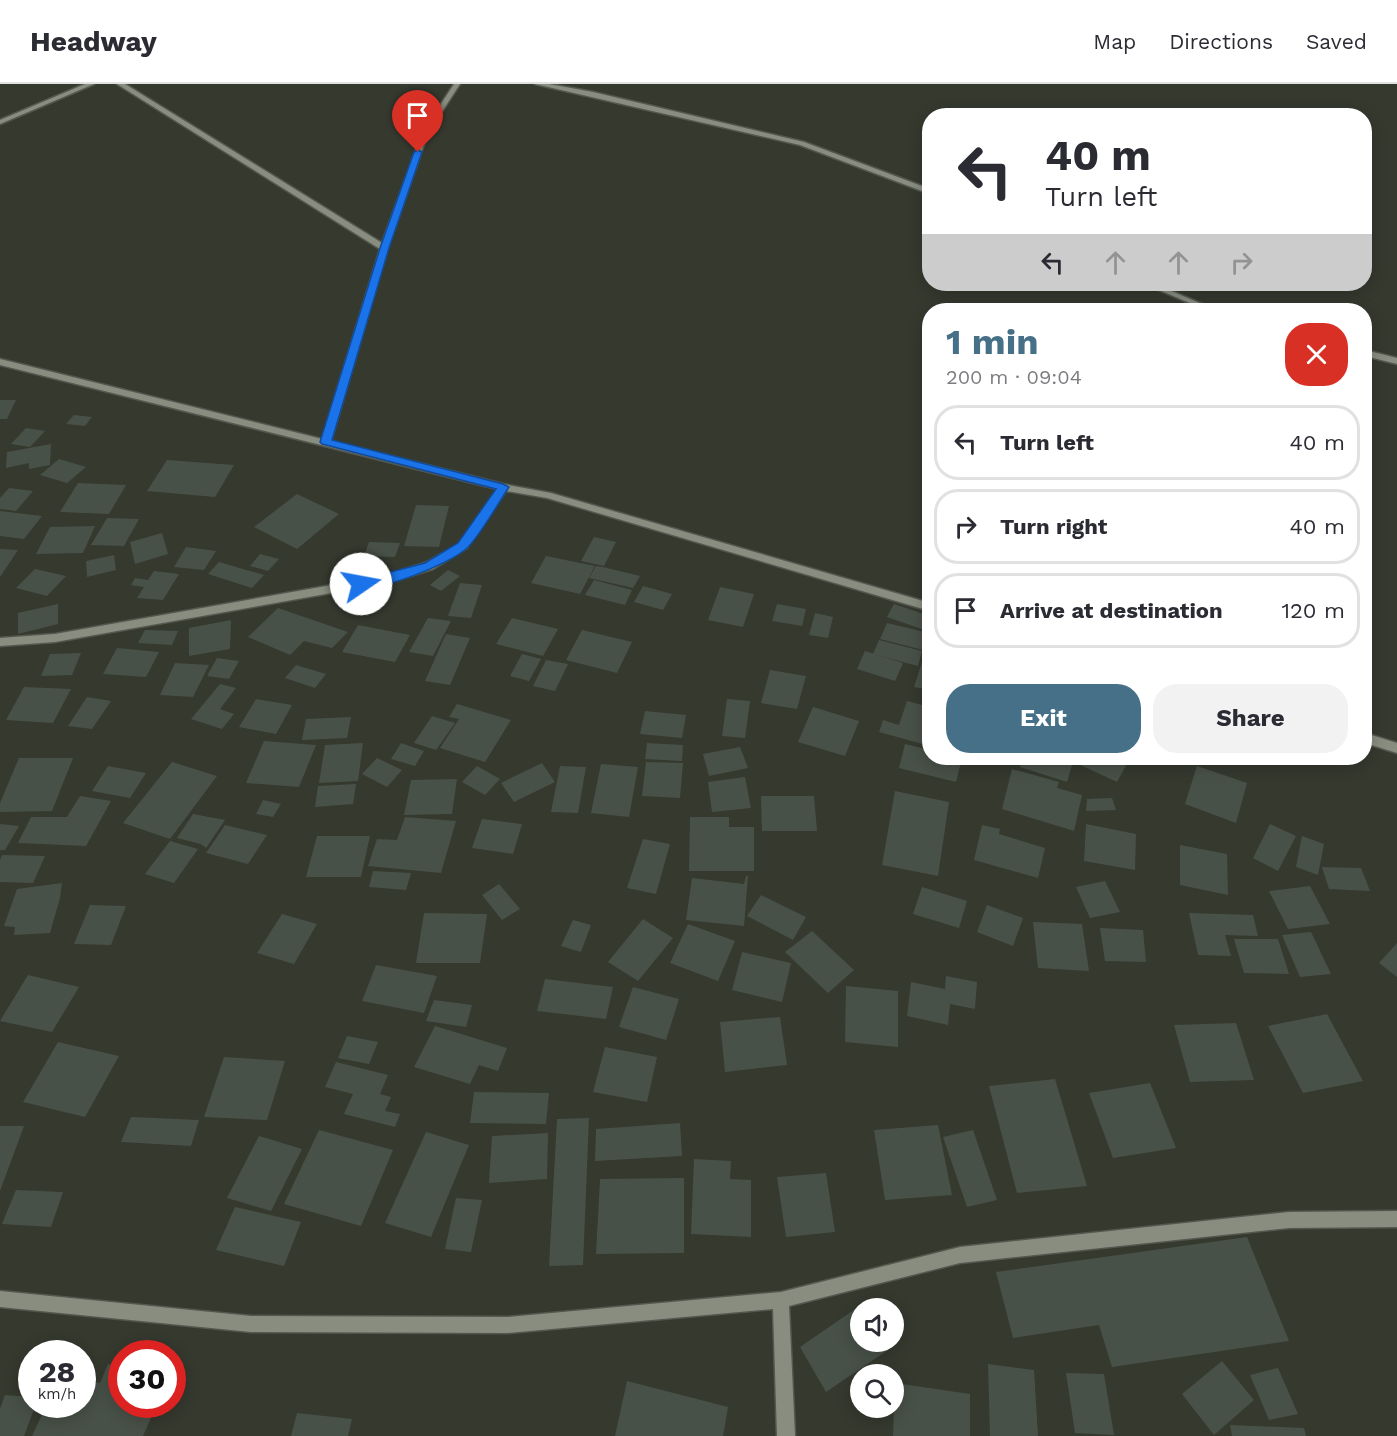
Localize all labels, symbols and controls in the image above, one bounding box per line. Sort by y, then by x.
text: Headway [30,25,157,58]
text: Map [1093,29,1136,54]
text: Directions [1169,29,1273,54]
text: Saved [1306,29,1367,54]
pin [392,90,443,152]
icon: arrive [401,99,434,132]
text: 40 m [1045,131,1151,180]
icon: left [946,132,1024,210]
text: Turn left [1045,181,1157,213]
icon: left [1036,246,1069,279]
icon: ahead [1099,246,1132,279]
icon: ahead [1162,246,1195,279]
icon: right [1225,246,1258,279]
text: 1 min [946,321,1038,363]
button: close [1285,323,1348,386]
text: 200 m · 09:04 [946,365,1082,389]
icon: left [949,426,982,459]
text: Turn left [1000,430,1094,455]
text: 40 m [1289,430,1345,455]
icon: right [949,510,982,543]
text: Turn right [1000,514,1107,539]
text: 40 m [1289,514,1345,539]
position arrow [329,552,393,616]
icon: arrive [949,594,982,627]
text: Arrive at destination [1000,598,1223,623]
text: 120 m [1281,598,1345,623]
button: Exit [946,684,1141,753]
button: Share [1153,684,1348,753]
map controls [850,1298,904,1418]
button: sound [850,1298,904,1352]
speed limit sign: 30 [108,1340,186,1418]
text: 28 [39,1354,75,1389]
button: search [850,1364,904,1418]
text: km/h [38,1385,76,1403]

